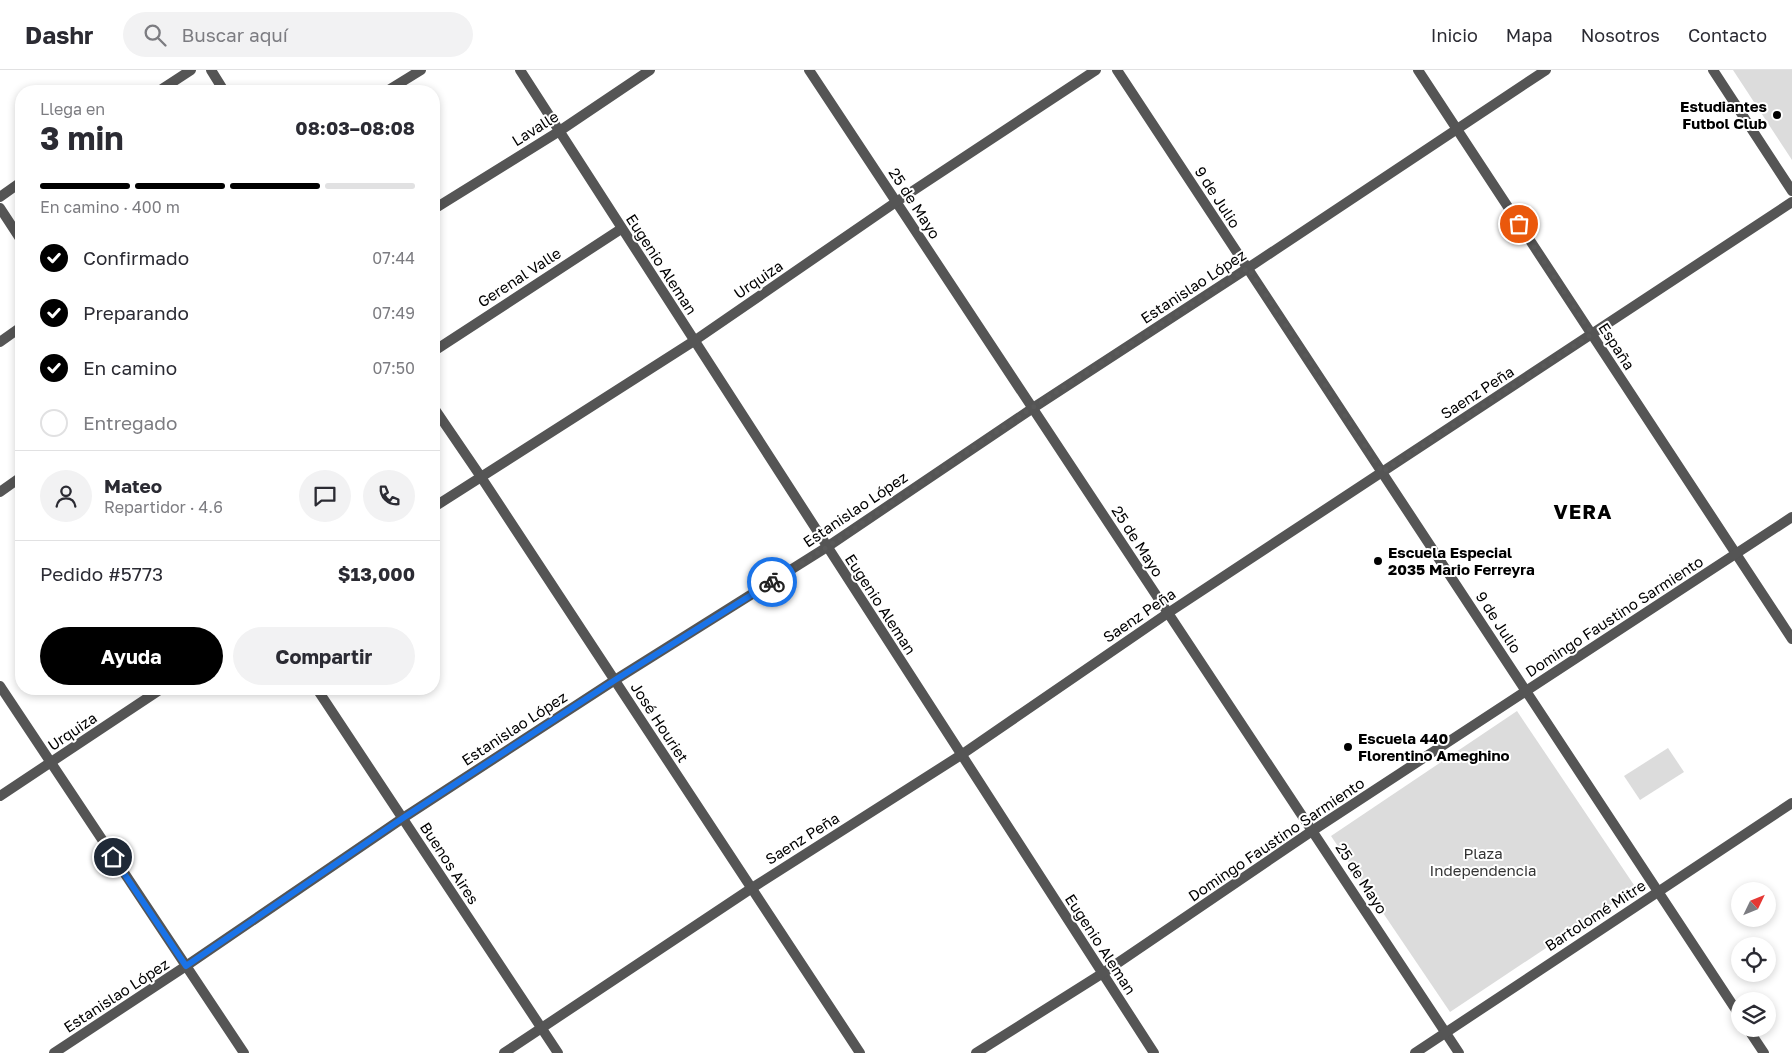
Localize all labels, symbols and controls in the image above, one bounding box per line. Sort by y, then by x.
search box [123,12,473,57]
text: Dashr [25,20,93,49]
icon: search [141,21,169,49]
text: Buscar aquí [181,23,288,46]
text: Inicio [1431,24,1478,46]
text: Mapa [1506,24,1553,46]
text: Nosotros [1581,24,1660,46]
text: Contacto [1688,24,1767,46]
place label: Estudiantes Futbol Club [1680,97,1767,132]
text: Llega en [40,99,105,119]
street label: Lavalle [508,107,562,149]
marker: Estudiantes Futbol Club [1771,109,1783,121]
text: 08:03–08:08 [295,116,415,139]
text: 3 min [40,119,124,157]
street label: 9 de Julio [1191,163,1245,231]
street label: 25 de Mayo [885,164,945,242]
text: En camino · 400 m [40,197,180,217]
pin [1498,203,1540,245]
street label: Eugenio Aleman [623,210,701,318]
icon: bag [1505,210,1533,238]
street label: Gerenal Valle [474,243,564,311]
icon: check [40,244,68,272]
street label: Estanislao López [1137,245,1249,327]
text: Confirmado [83,246,189,269]
text: 07:44 [372,248,415,268]
street label: Urquiza [730,256,786,302]
icon: check [40,299,68,327]
text: Preparando [83,301,189,324]
text: 07:49 [372,303,415,323]
street label: España [1595,319,1639,373]
icon: check [40,354,68,382]
text: En camino [83,356,177,379]
text: 07:50 [373,358,415,378]
street label: Saenz Peña [1437,362,1517,422]
text: Entregado [83,411,177,434]
street label: Estanislao López [799,467,911,551]
button: person [40,470,92,522]
button: chat [299,470,351,522]
button: phone [363,470,415,522]
text: Mateo [104,474,162,497]
text: Repartidor · 4.6 [104,497,223,517]
district label: VERA [1554,499,1612,523]
street label: 25 de Mayo [1108,502,1168,580]
place label: Escuela Especial 2035 Mario Ferreyra [1388,543,1535,578]
street label: Eugenio Aleman [842,550,920,658]
street label: Domingo Faustino Sarmiento [1522,552,1706,680]
marker: Escuela Especial 2035 Mario Ferreyra [1372,555,1384,567]
courier [747,557,797,607]
text: Pedido #5773 [40,562,163,585]
text: $13,000 [338,562,415,585]
icon: bike [758,568,786,596]
street label: Saenz Peña [1099,584,1179,646]
street label: 9 de Julio [1472,588,1526,656]
button: Ayuda [40,627,223,685]
button: Compartir [233,627,415,685]
street label: José Houriet [627,679,693,765]
street label: Estanislao López [458,687,570,769]
street label: Urquiza [44,708,100,754]
place label: Escuela 440 Florentino Ameghino [1358,729,1509,764]
marker: Escuela 440 Florentino Ameghino [1342,741,1354,753]
street label: Domingo Faustino Sarmiento [1185,773,1367,905]
street label: Saenz Peña [762,808,842,868]
street label: Buenos Aires [417,819,483,907]
pin [92,836,134,878]
street label: 25 de Mayo [1332,839,1392,917]
icon: home [99,843,127,871]
park label: Plaza Independencia [1430,844,1536,879]
street label: Bartolomé Mitre [1541,876,1649,954]
north arrow [1731,882,1776,928]
map controls [1731,882,1776,1037]
street label: Eugenio Aleman [1062,890,1140,998]
button: locate [1731,937,1776,982]
street label: Estanislao López [60,954,172,1036]
button: layers [1731,992,1776,1037]

